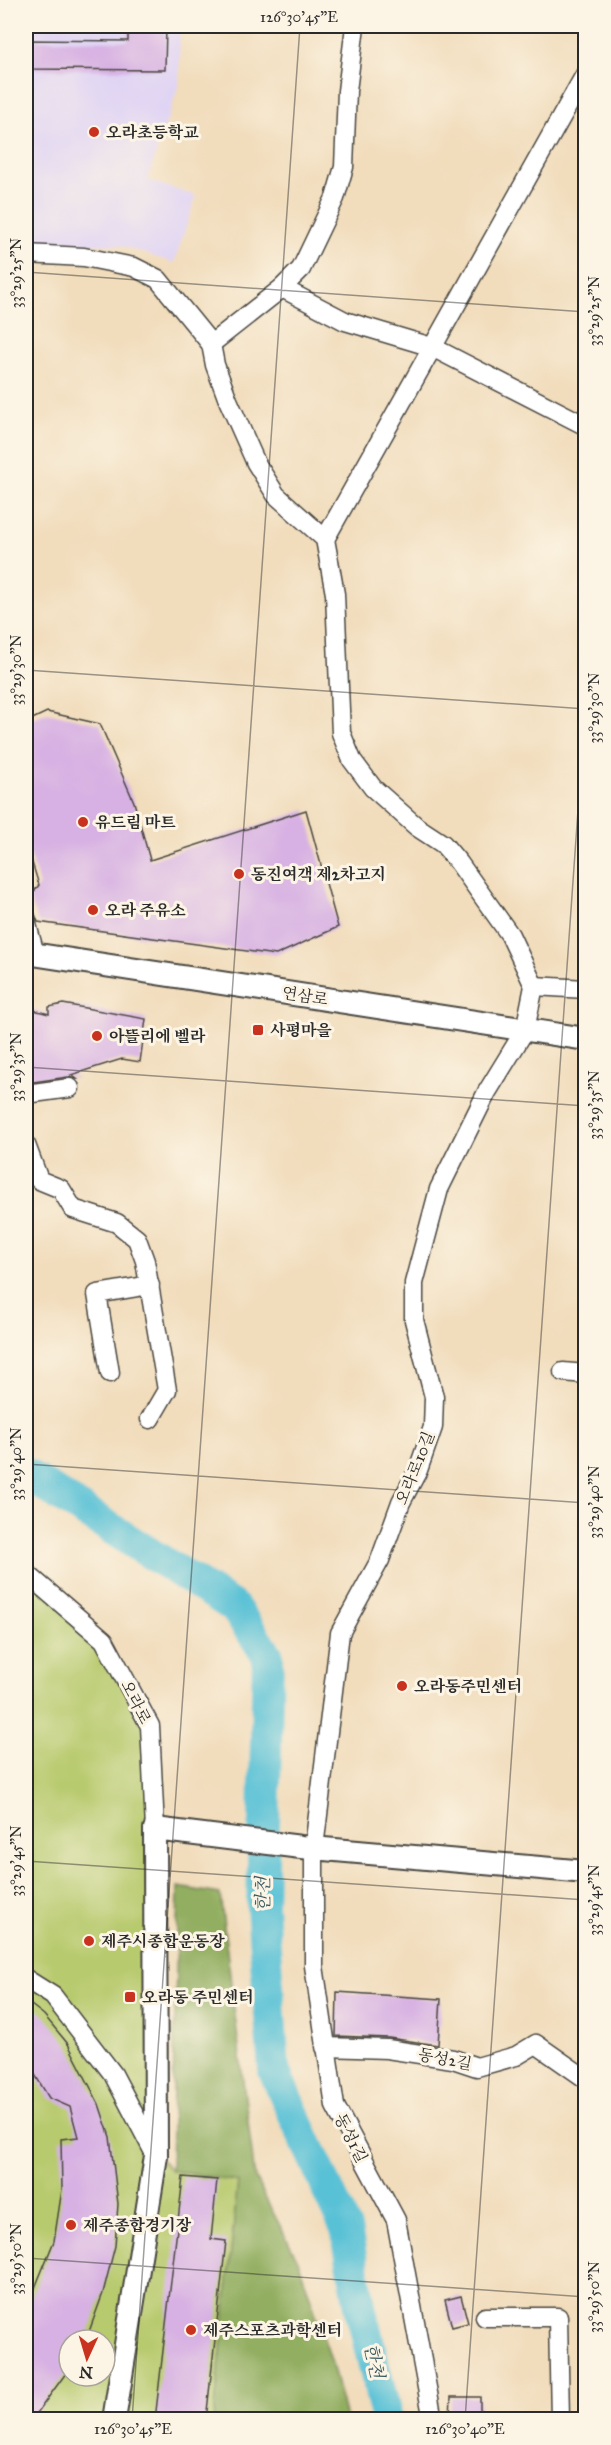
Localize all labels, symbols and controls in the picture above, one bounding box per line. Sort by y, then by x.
text: 126°30'45"E [260,8,338,26]
place label: 오라초등학교 [106,123,199,142]
marker: 오라초등학교 [87,125,101,139]
text: 33°29'25"N [7,237,25,308]
text: 33°29'25"N [585,275,603,346]
text: 33°29'30"N [7,634,25,706]
text: 33°29'30"N [585,672,603,744]
place label: 유드림 마트 [95,813,176,832]
marker: 유드림 마트 [76,815,90,829]
place label: 동진여객 제2차고지 [251,865,386,884]
marker: 동진여객 제2차고지 [232,867,246,881]
place label: 오라 주유소 [105,901,186,920]
marker: 오라 주유소 [86,903,100,917]
street label: 연삼로 [281,983,330,1009]
place label: 사평마을 [270,1021,332,1040]
marker: 사평마을 [251,1023,265,1037]
place label: 아뜰리에 벨라 [109,1027,206,1046]
marker: 아뜰리에 벨라 [90,1029,104,1043]
text: 33°29'35"N [7,1032,25,1102]
text: 33°29'35"N [585,1070,603,1140]
text: 33°29'40"N [7,1427,25,1501]
street label: 오라로10길 [392,1429,438,1507]
text: 33°29'40"N [585,1465,603,1539]
street label: 오라로 [117,1677,155,1727]
place label: 오라동주민센터 [414,1677,522,1696]
marker: 오라동주민센터 [395,1679,409,1693]
text: 33°29'45"N [7,1825,25,1897]
text: 33°29'45"N [585,1864,603,1936]
water label: 한천 [252,1875,274,1911]
place label: 제주시종합운동장 [101,1932,225,1951]
marker: 제주시종합운동장 [82,1934,96,1948]
place label: 오라동 주민센터 [142,1988,254,2007]
marker: 오라동 주민센터 [123,1990,137,2004]
street label: 동성2길 [417,2044,473,2074]
street label: 동성1길 [331,2110,371,2166]
place label: 제주종합경기장 [83,2216,192,2235]
marker: 제주종합경기장 [64,2218,78,2232]
text: 33°29'50"N [7,2223,25,2295]
text: 33°29'50"N [585,2261,603,2333]
place label: 제주스포츠과학센터 [203,2321,342,2340]
marker: 제주스포츠과학센터 [184,2323,198,2337]
north arrow [57,2328,117,2388]
water label: 한천 [360,2342,389,2382]
text: N [78,2362,93,2382]
text: 126°30'45"E [94,2420,172,2438]
text: 126°30'40"E [425,2420,505,2438]

